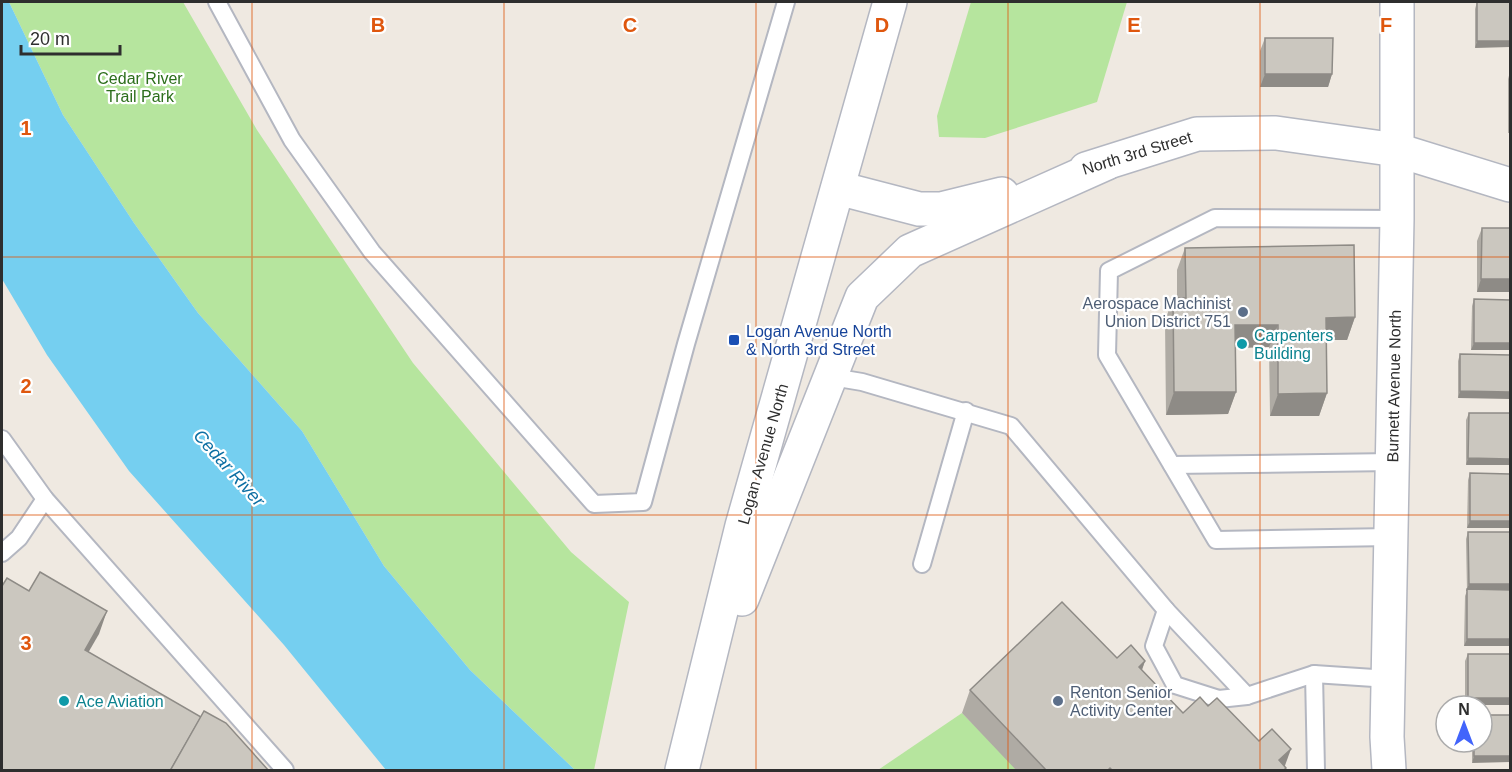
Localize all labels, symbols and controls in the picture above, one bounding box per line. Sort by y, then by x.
text: B [371,14,385,36]
text: C [623,14,637,36]
text: D [875,14,889,36]
text: E [1127,14,1141,36]
text: F [1380,14,1392,36]
scale bar [21,18,120,56]
text: 20 m [30,29,70,49]
park label: Cedar River Trail Park [97,70,183,105]
text: 1 [20,117,32,139]
street label: North 3rd Street [1080,128,1194,178]
place label: Aerospace Machinist Union District 751 [1082,295,1232,330]
marker: Aerospace Machinist Union District 751 [1236,305,1250,319]
street label: Burnett Avenue North [1384,310,1404,462]
place label: Logan Avenue North & North 3rd Street [746,323,892,358]
place label: Carpenters Building [1254,327,1333,362]
marker: Logan Avenue North & North 3rd Street [727,333,741,347]
marker: Carpenters Building [1235,337,1249,351]
text: 2 [20,375,32,397]
street label: Logan Avenue North [735,382,791,526]
water label: Cedar River [189,426,269,511]
text: 3 [20,632,32,654]
place label: Renton Senior Activity Center [1070,684,1174,719]
place label: Ace Aviation [76,693,164,710]
marker: Ace Aviation [57,694,71,708]
marker: Renton Senior Activity Center [1051,694,1065,708]
north arrow [1434,694,1494,754]
text: N [1458,701,1470,718]

